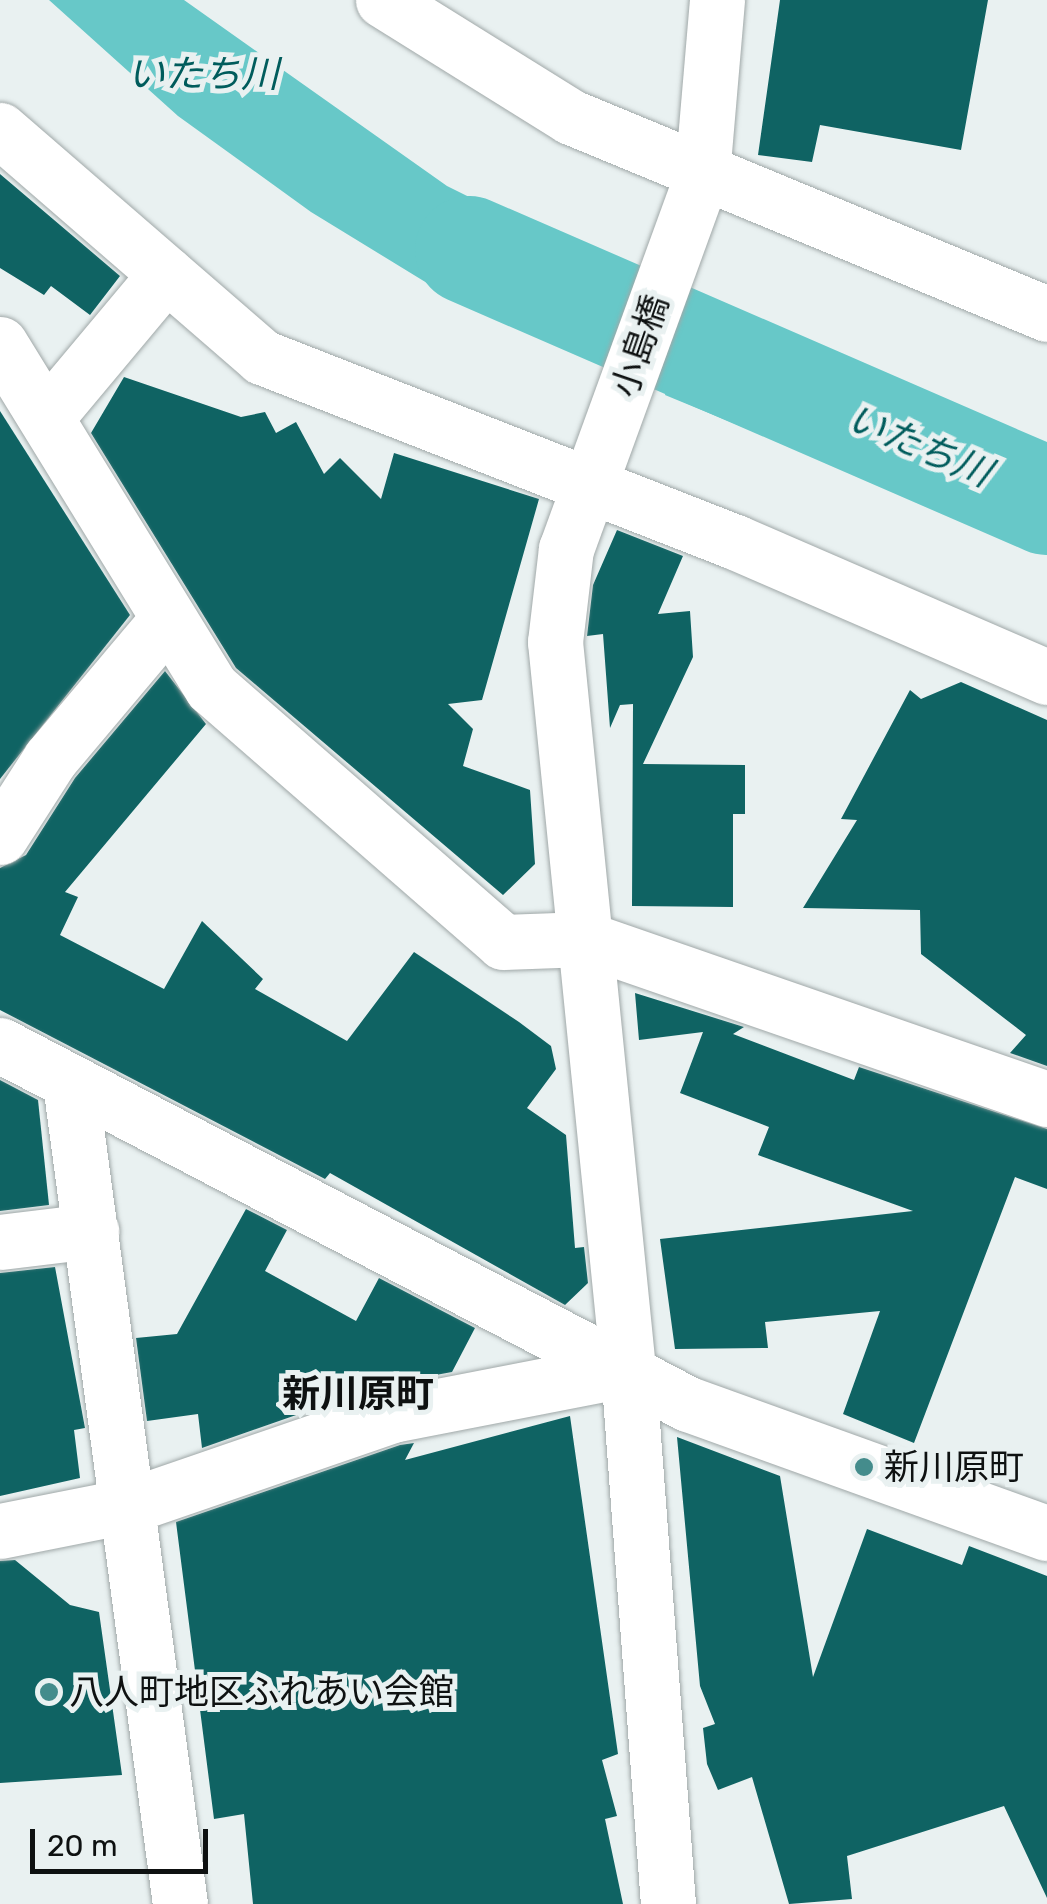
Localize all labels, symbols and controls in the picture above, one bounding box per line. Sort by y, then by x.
water label: いたち川 [127,52,279,98]
street label: 小島橋 [603,290,677,402]
water label: いたち川 [840,395,998,497]
district label: 新川原町 [282,1372,434,1418]
place label: 新川原町 [884,1446,1024,1488]
marker: 新川原町 [853,1456,875,1478]
place label: 八人町地区ふれあい会館 [69,1671,454,1713]
marker: 八人町地区ふれあい会館 [38,1681,60,1703]
scale bar [35,1809,212,1871]
text: 20 m [47,1828,118,1864]

